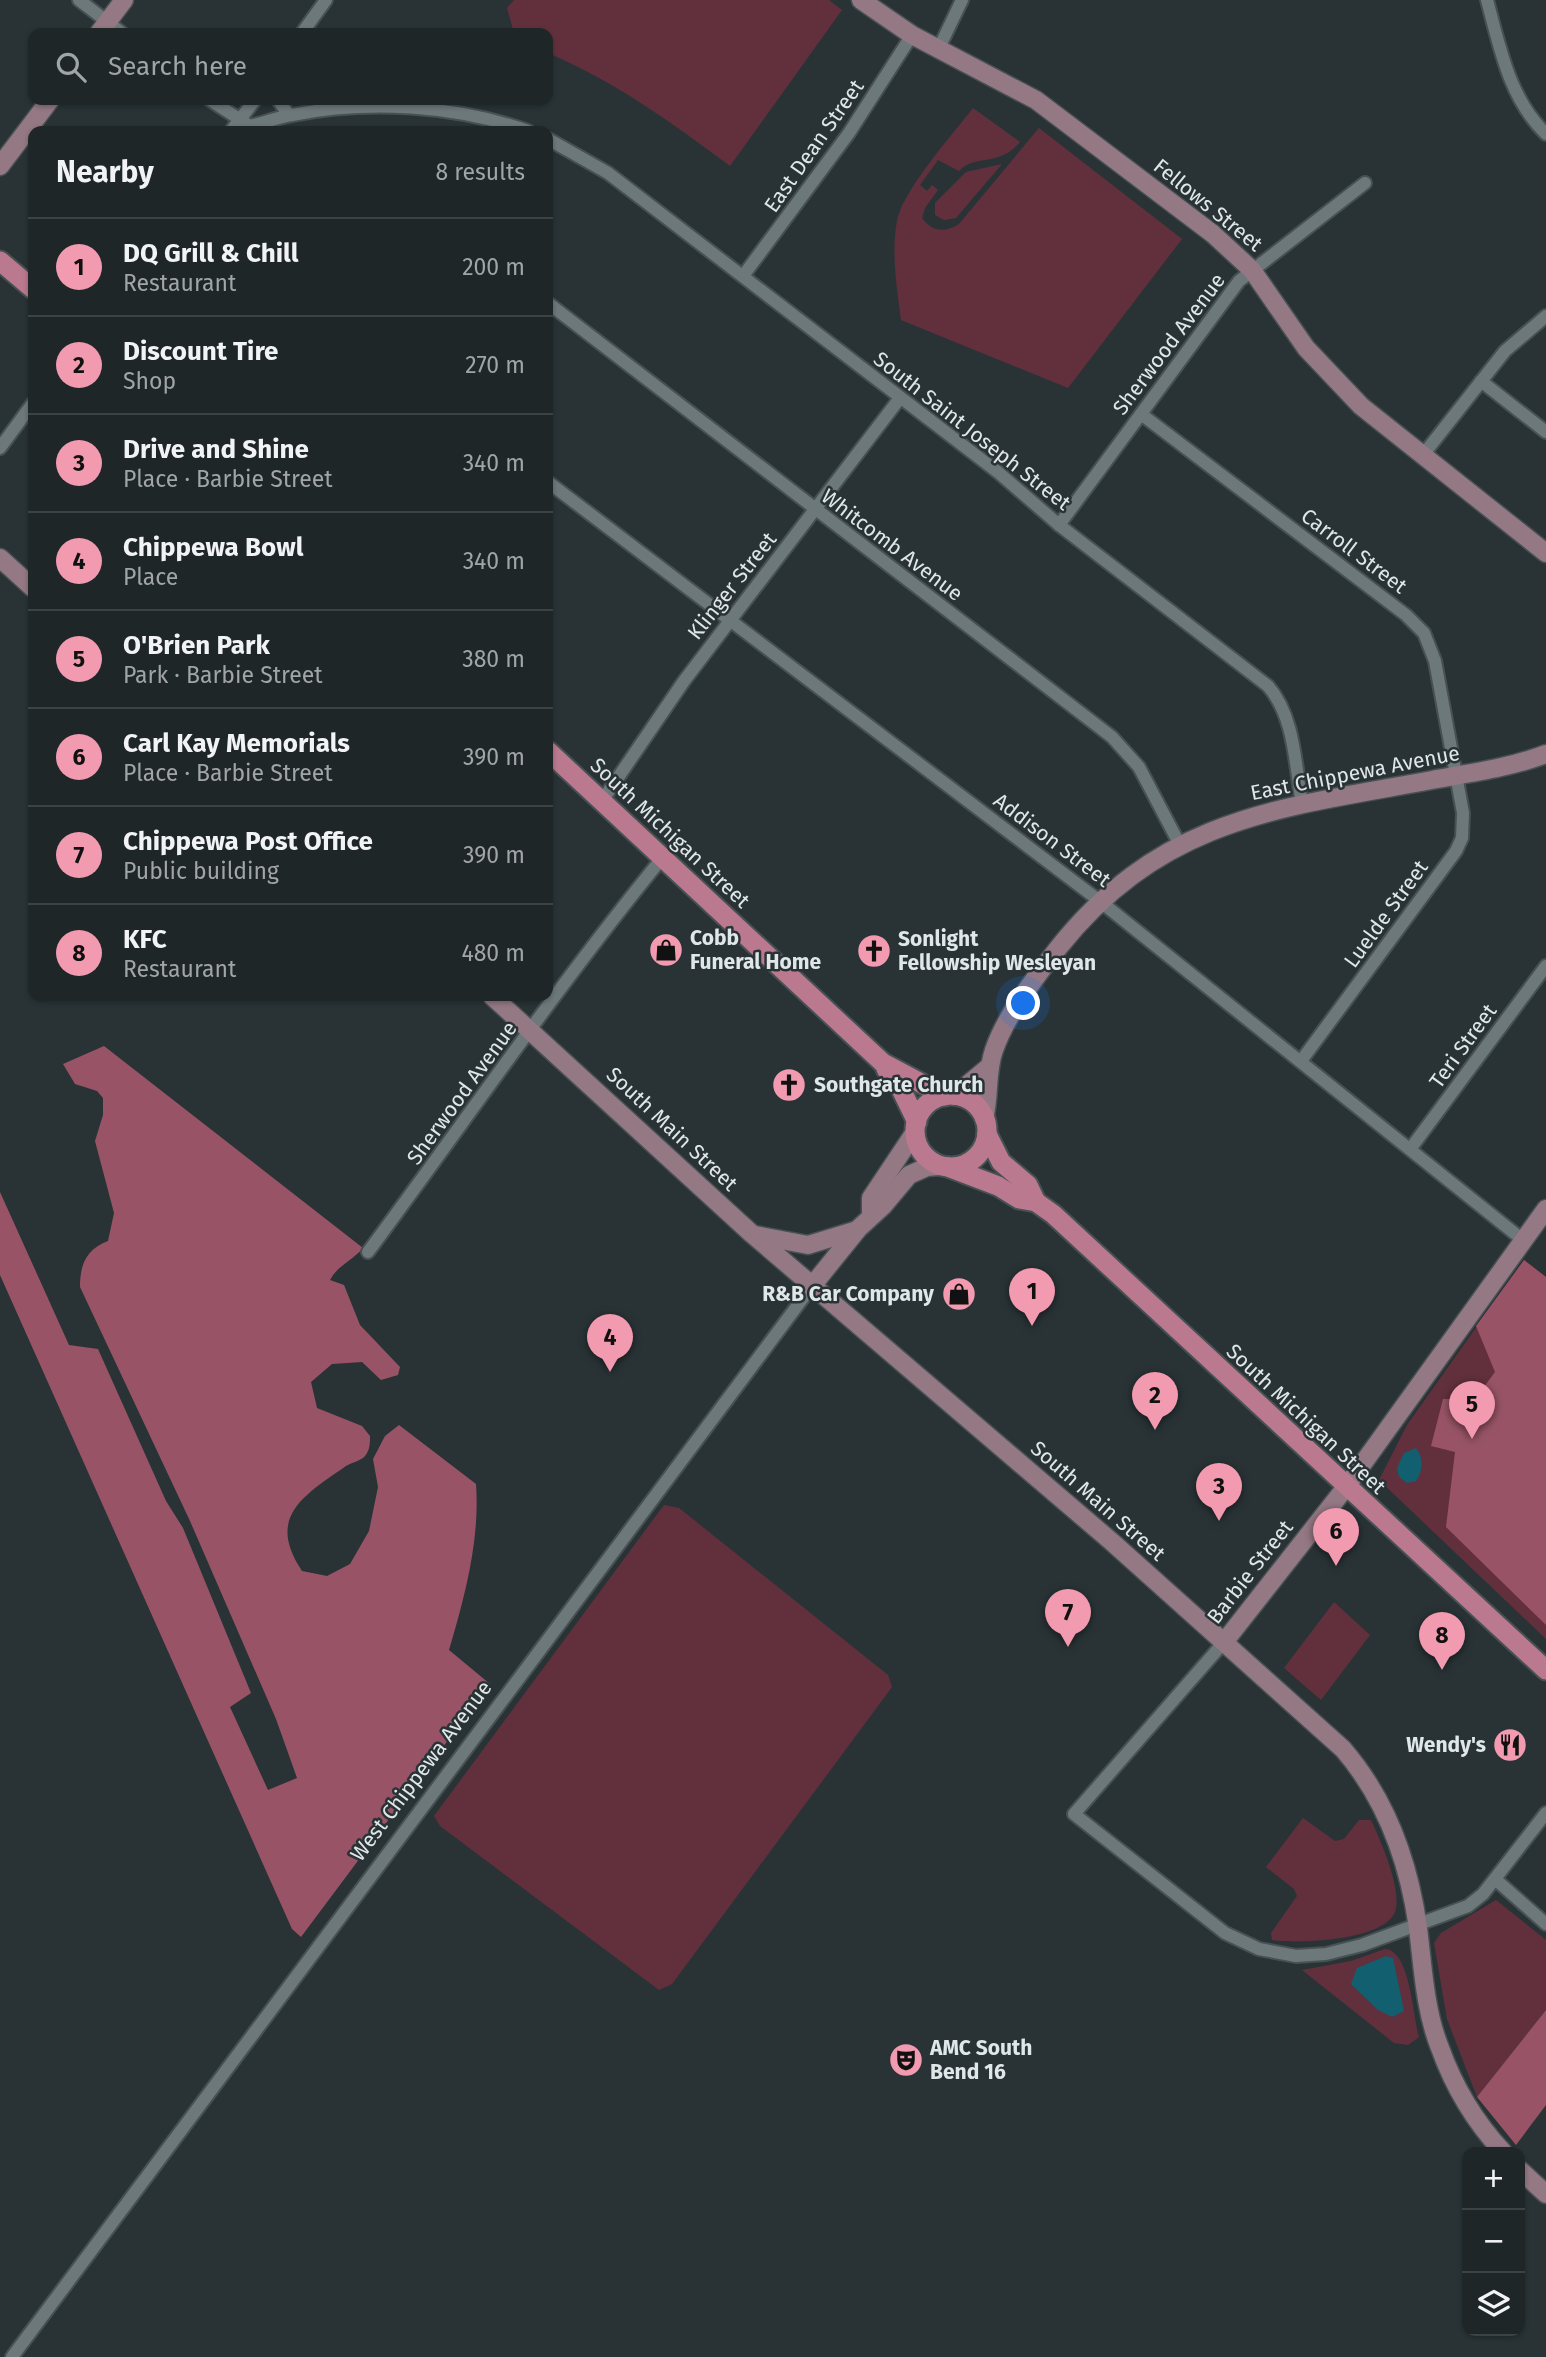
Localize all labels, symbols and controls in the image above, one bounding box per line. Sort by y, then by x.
search box [28,28,553,105]
icon: search [52,48,90,86]
text: Search here [108,51,247,82]
street label: East Dean Street [759,74,870,217]
street label: Fellows Street [1148,153,1268,257]
text: Nearby [56,154,154,190]
text: 8 results [436,158,525,186]
text: DQ Grill & Chill [123,238,299,269]
text: 1 [74,253,84,281]
text: 200 m [462,253,525,281]
street label: Sherwood Avenue [1107,268,1231,420]
text: Restaurant [123,269,236,297]
text: Discount Tire [123,336,278,367]
street label: South Saint Joseph Street [868,346,1076,516]
text: 2 [73,351,85,379]
text: 270 m [465,351,525,379]
text: Shop [123,367,176,395]
text: Drive and Shine [123,434,309,465]
text: 3 [73,449,85,477]
text: 340 m [463,449,525,477]
text: Place · Barbie Street [123,465,333,493]
street label: Whitcomb Avenue [816,483,968,607]
street label: Carroll Street [1296,503,1412,599]
street label: Klinger Street [682,527,782,645]
text: Chippewa Bowl [123,532,303,563]
text: 4 [73,547,86,575]
text: 340 m [463,547,525,575]
text: Place [123,563,178,591]
text: O'Brien Park [123,630,270,661]
text: 5 [73,645,85,673]
text: 380 m [462,645,525,673]
text: Park · Barbie Street [123,661,323,689]
text: Carl Kay Memorials [123,728,350,759]
street label: East Chippewa Avenue [1248,740,1462,806]
text: 6 [73,743,85,771]
text: 390 m [463,743,525,771]
street label: South Michigan Street [585,752,755,914]
text: Place · Barbie Street [123,759,333,787]
street label: Addison Street [988,787,1116,893]
text: Chippewa Post Office [123,826,373,857]
text: 7 [74,841,84,869]
text: 390 m [463,841,525,869]
street label: Luelde Street [1338,855,1434,973]
text: Public building [123,857,279,885]
text: KFC [123,924,167,955]
place label: Cobb Funeral Home [690,925,821,975]
place label: Sonlight Fellowship Wesleyan [898,926,1096,976]
shop icon: Cobb Funeral Home [647,931,685,969]
church icon: Sonlight Fellowship Wesleyan [855,932,893,970]
text: 8 [72,939,86,967]
text: 480 m [461,939,525,967]
text: Restaurant [123,955,236,983]
your location [1006,986,1040,1020]
street label: Teri Street [1424,998,1502,1093]
street label: Sherwood Avenue [401,1016,523,1170]
street label: South Main Street [601,1062,743,1197]
church icon: Southgate Church [770,1066,808,1104]
place label: Southgate Church [814,1072,983,1098]
pin: 1 [1009,1268,1055,1326]
shop icon: R&B Car Company [940,1275,978,1313]
place label: R&B Car Company [762,1281,934,1307]
pin: 4 [587,1314,633,1372]
street label: South Michigan Street [1221,1338,1391,1500]
pin: 2 [1132,1372,1178,1430]
pin: 5 [1449,1381,1495,1439]
street label: South Main Street [1025,1435,1171,1567]
pin: 3 [1196,1463,1242,1521]
pin: 6 [1313,1508,1359,1566]
street label: Barbie Street [1201,1515,1299,1629]
pin: 7 [1045,1589,1091,1647]
pin: 8 [1419,1612,1465,1670]
street label: West Chippewa Avenue [345,1676,497,1866]
restaurant icon: Wendy's [1491,1726,1529,1764]
place label: Wendy's [1406,1732,1486,1758]
place label: AMC South Bend 16 [929,2035,1032,2085]
theatre icon: AMC South Bend 16 [887,2041,925,2079]
map controls [1462,2147,1525,2336]
button: + [1462,2147,1525,2210]
button: − [1462,2210,1525,2273]
button: layers [1462,2273,1525,2336]

